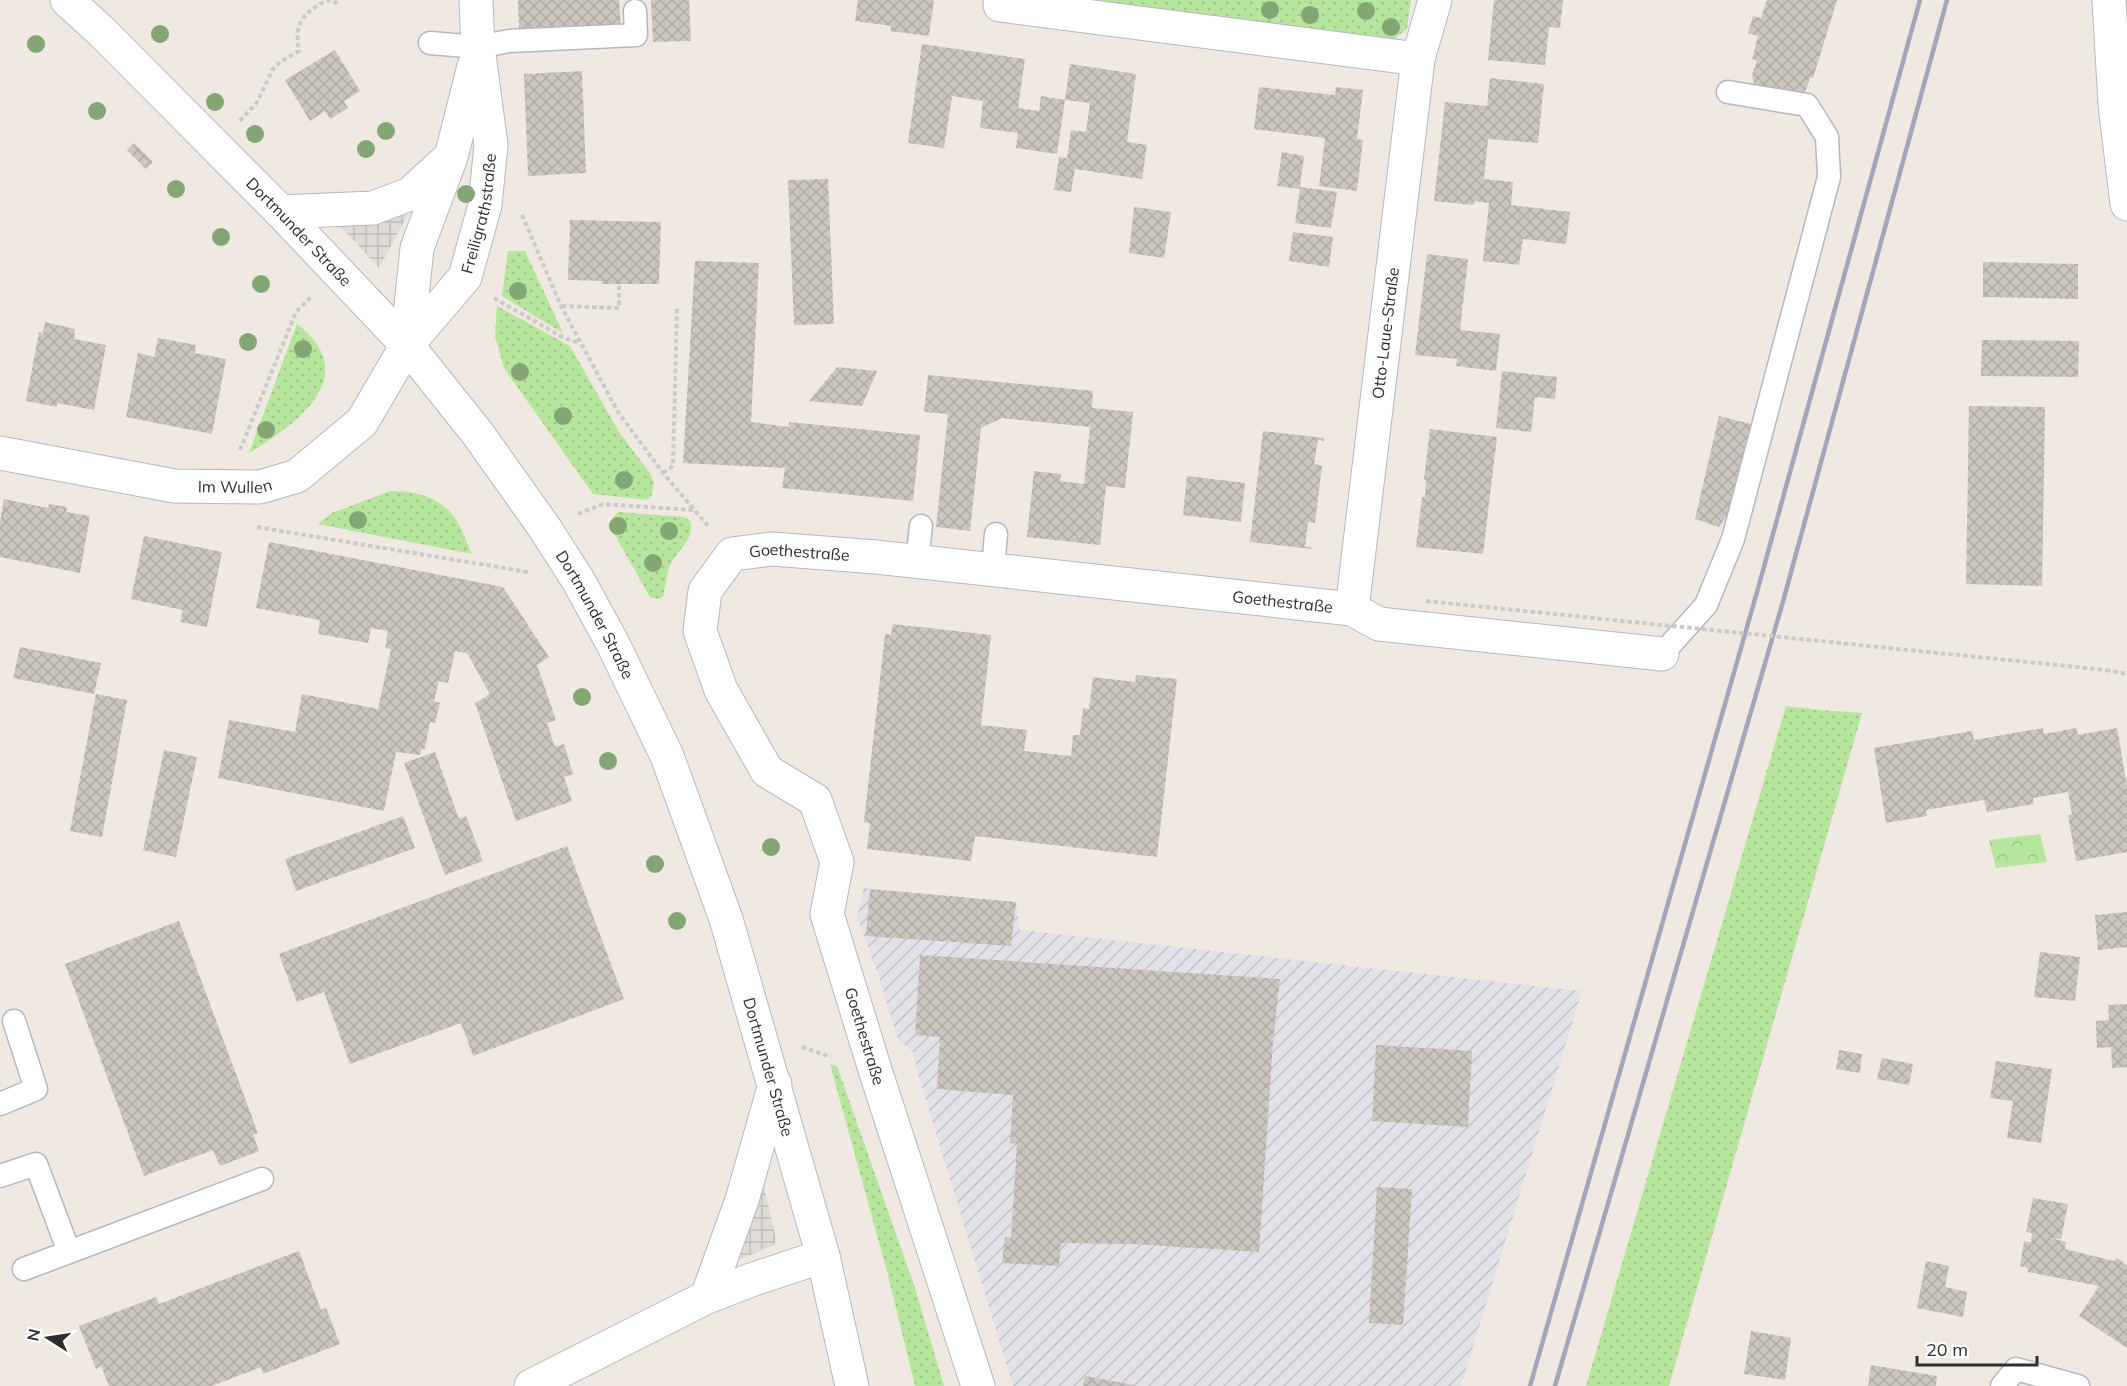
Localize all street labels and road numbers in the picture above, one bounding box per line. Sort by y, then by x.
street label: Freiligrathstraße [456,153,500,276]
street label: Dortmunder Straße [242,173,356,290]
street label: Otto-Laue-Straße [1367,266,1403,400]
street label: Im Wullen [198,474,274,497]
street label: Goethestraße [748,539,850,565]
street label: Dortmunder Straße [552,547,638,682]
street label: Goethestraße [1231,586,1334,617]
street label: Goethestraße [841,985,889,1087]
street label: Dortmunder Straße [739,995,798,1139]

